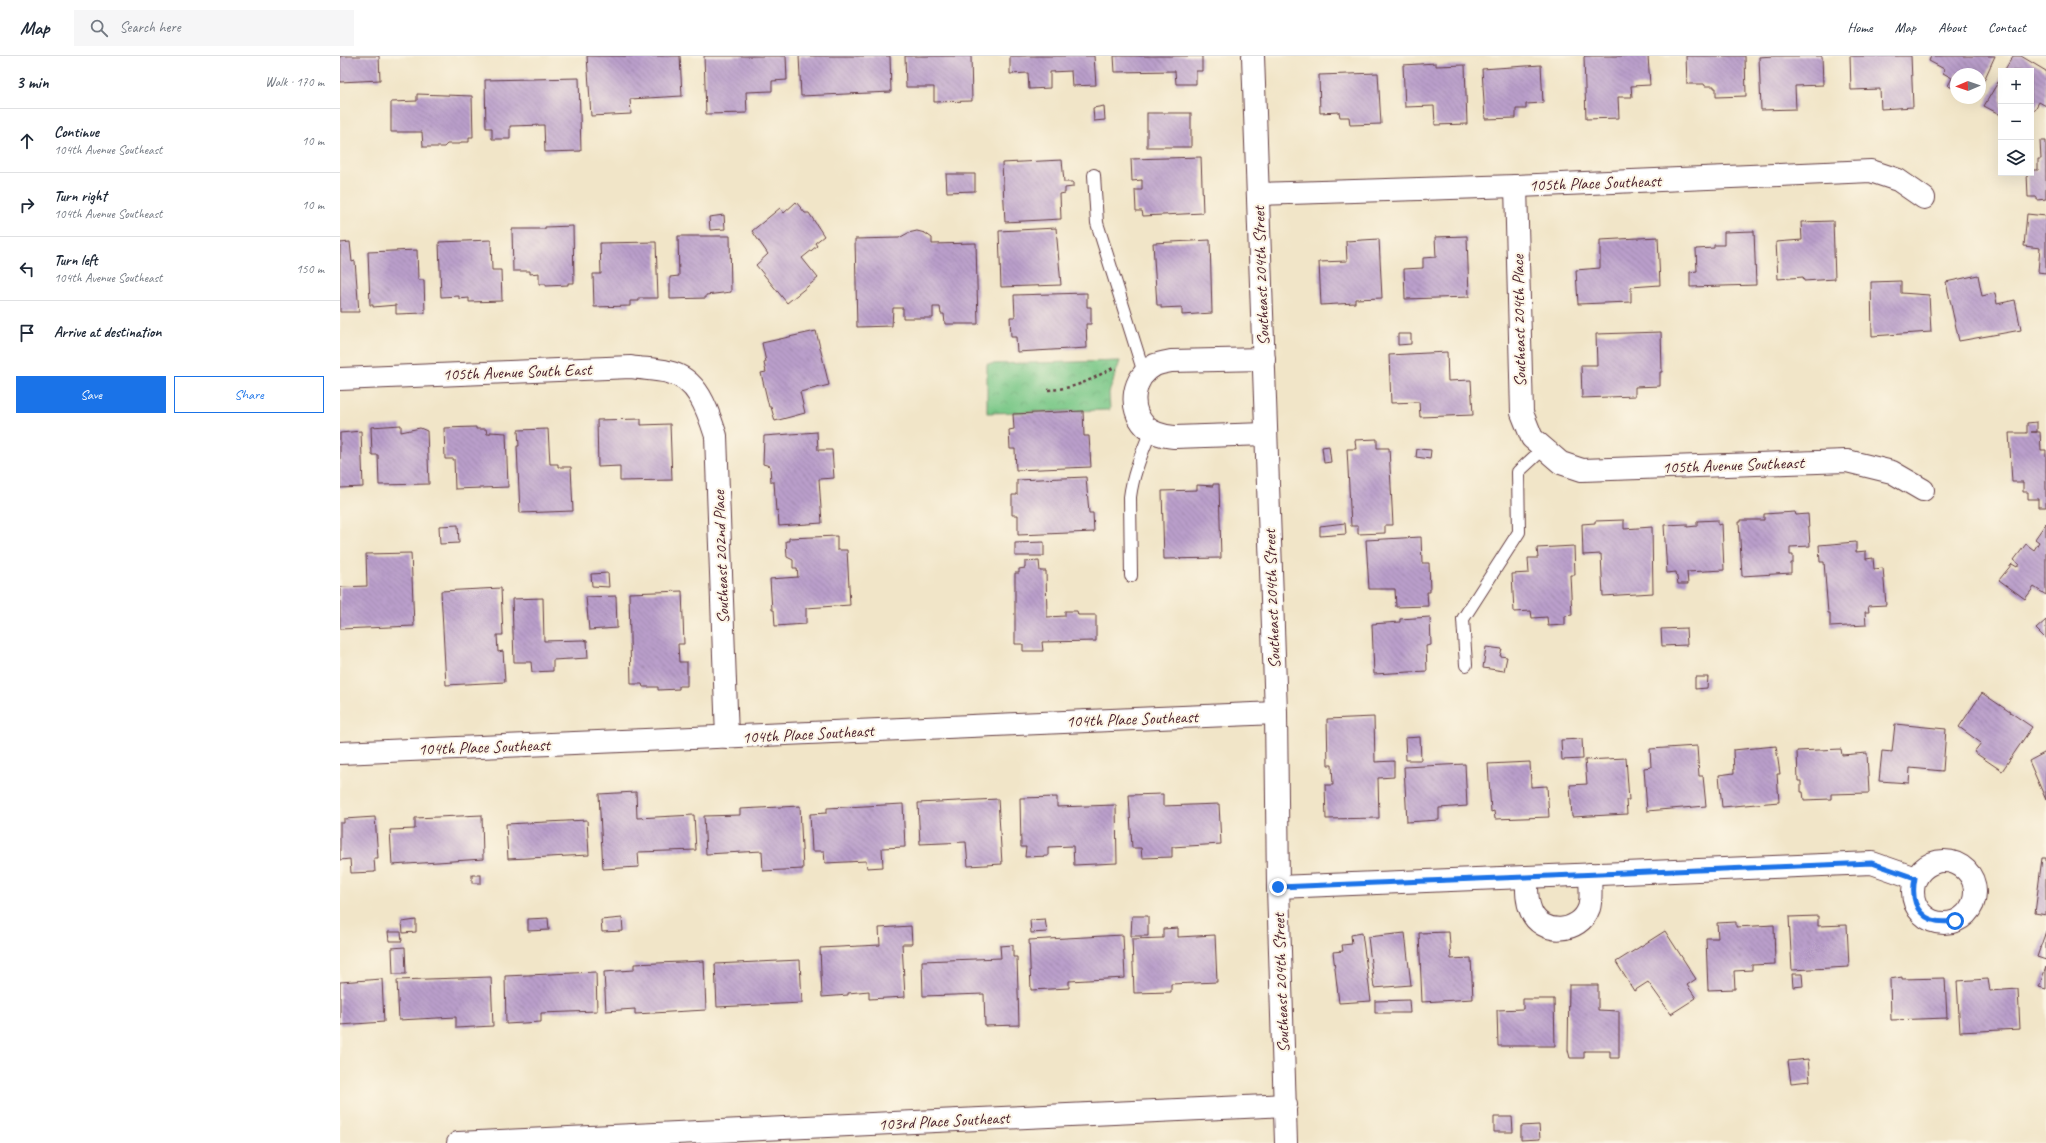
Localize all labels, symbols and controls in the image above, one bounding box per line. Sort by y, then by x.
search box [74,10,354,46]
text: Map [20,16,50,40]
icon: search [88,17,110,39]
text: Search here [120,18,181,37]
text: Home [1847,19,1873,36]
text: Map [1895,19,1916,36]
text: About [1938,19,1966,36]
text: Contact [1988,19,2026,36]
north arrow [1950,68,1986,104]
map controls [1998,68,2034,176]
button: + [1998,68,2034,104]
text: 3 min [16,72,49,93]
text: Walk · 170 m [265,74,324,90]
button: − [1998,104,2034,140]
text: Continue [54,123,99,142]
icon: ahead [16,130,38,152]
text: 10 m [302,133,324,149]
button: layers [1998,140,2034,176]
text: 104th Avenue Southeast [54,142,162,158]
street label: 105th Place Southeast [1529,170,1664,196]
text: Turn right [54,187,107,206]
icon: right [16,194,38,216]
text: 10 m [302,197,324,213]
street label: Southeast 204th Street [1248,204,1274,346]
text: 104th Avenue Southeast [54,206,162,222]
text: Turn left [54,251,97,270]
street label: Southeast 204th Place [1507,253,1531,387]
icon: left [16,258,38,280]
text: 150 m [296,261,324,277]
text: 104th Avenue Southeast [54,270,162,286]
icon: arrive [16,322,38,344]
text: Arrive at destination [54,323,161,342]
street label: 105th Avenue South East [442,359,594,385]
button: Save [16,376,166,413]
button: Share [174,376,324,413]
street label: 105th Avenue Southeast [1662,452,1807,478]
street label: Southeast 202nd Place [708,489,734,624]
street label: Southeast 204th Street [1259,527,1285,669]
street label: 104th Place Southeast [1066,706,1201,732]
street label: 104th Place Southeast [741,720,877,748]
street label: 104th Place Southeast [418,734,553,760]
route end [1269,878,1287,896]
street label: Southeast 204th Street [1268,911,1294,1053]
route start [1946,912,1964,930]
street label: 103rd Place Southeast [878,1107,1013,1135]

